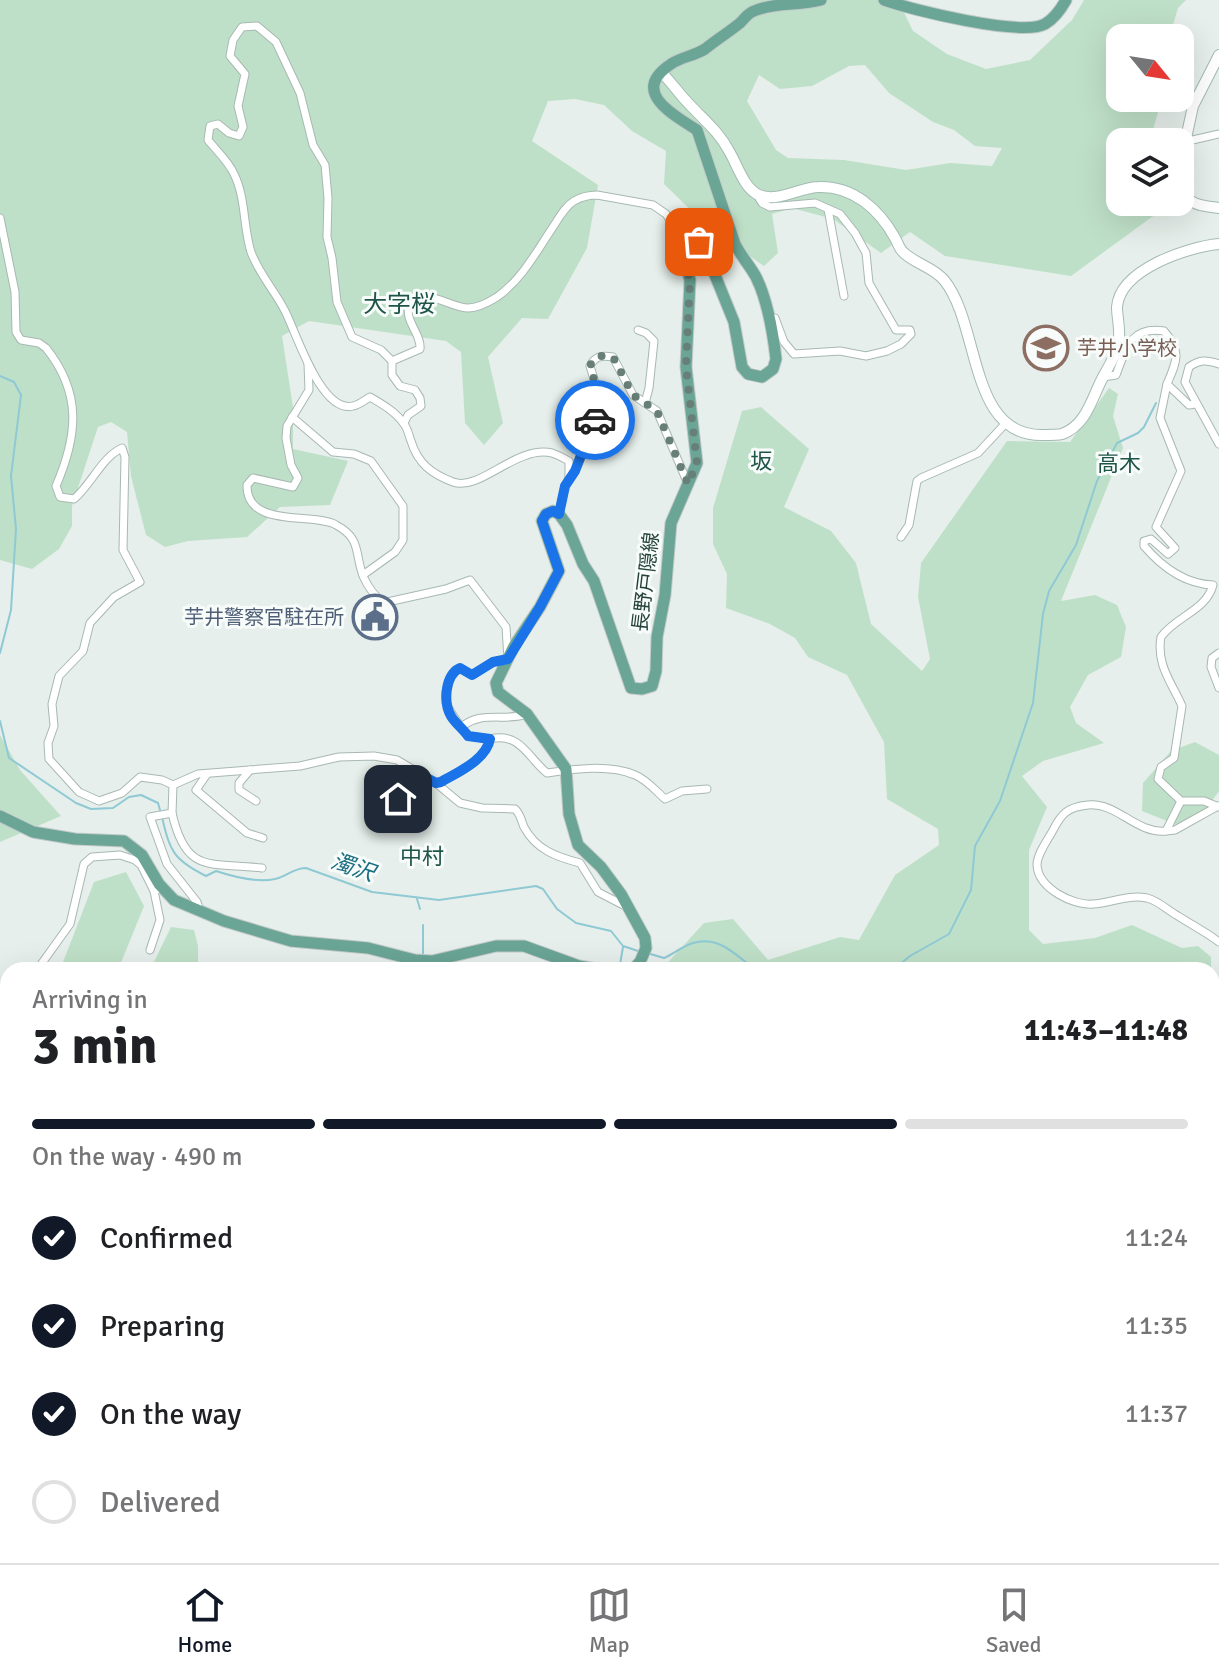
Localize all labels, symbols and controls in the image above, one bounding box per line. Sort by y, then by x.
north arrow [1106,24,1194,112]
map controls [1106,24,1194,216]
button: layers [1106,128,1194,216]
pin [665,208,733,276]
icon: bag [677,220,721,264]
district label: 大字桜 [363,289,435,319]
school or university icon: 芋井小学校 [1022,324,1070,372]
place label: 芋井小学校 [1077,336,1177,361]
courier [555,380,635,460]
icon: car [573,398,617,442]
district label: 坂 [750,448,772,475]
district label: 高木 [1097,450,1141,477]
street label: 長野戸隠線 [627,531,665,633]
public building icon: 芋井警察官駐在所 [351,593,399,641]
place label: 芋井警察官駐在所 [184,605,344,630]
pin [364,765,432,833]
icon: home [376,777,420,821]
district label: 中村 [400,843,444,870]
water label: 濁沢 [328,847,381,888]
text: Arriving in [32,984,148,1016]
text: 11:43–11:48 [1024,1012,1188,1049]
text: 3 min [32,1014,158,1078]
text: On the way · 490 m [32,1141,242,1173]
icon: check [32,1216,76,1260]
text: Confirmed [100,1220,233,1257]
text: 11:24 [1125,1222,1188,1254]
icon: check [32,1304,76,1348]
text: Preparing [100,1308,225,1345]
text: 11:35 [1125,1310,1188,1342]
icon: check [32,1392,76,1436]
text: On the way [100,1396,241,1433]
text: 11:37 [1125,1398,1188,1430]
text: Delivered [100,1484,221,1521]
tab: Home [177,1583,232,1658]
tab: Map [587,1583,631,1658]
tab: Saved [986,1583,1042,1658]

